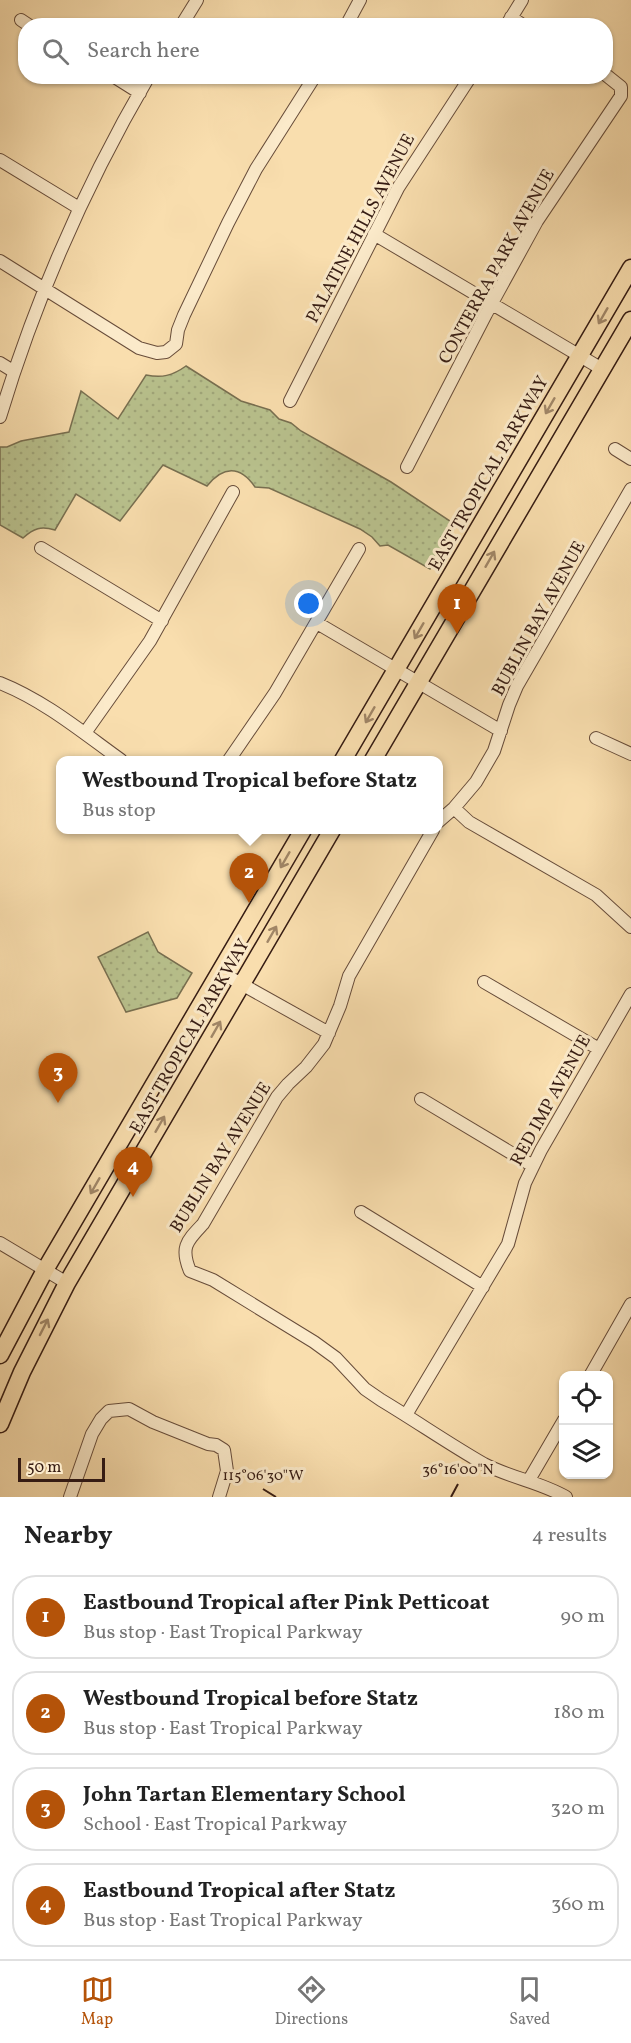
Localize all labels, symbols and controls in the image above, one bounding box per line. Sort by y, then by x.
search box [18,18,613,84]
icon: search [39,35,72,68]
text: Search here [87,36,200,67]
street label: PALATINE HILLS AVENUE [301,130,422,328]
street label: CONTERRA PARK AVENUE [433,165,562,369]
one-way arrow [597,307,609,324]
street label: EAST TROPICAL PARKWAY [423,372,555,576]
one-way arrow [544,397,556,414]
street label: BUBLIN BAY AVENUE [486,537,592,701]
one-way arrow [485,551,497,568]
pin: 1 [438,584,476,634]
your location [294,589,323,618]
one-way arrow [412,622,424,639]
one-way arrow [363,706,375,723]
popup [56,756,443,834]
text: Westbound Tropical before Statz [82,766,417,797]
text: Bus stop [82,797,156,825]
one-way arrow [279,851,291,868]
pin: 2 [230,854,268,903]
one-way arrow [266,926,278,943]
street label: EAST TROPICAL PARKWAY [124,935,256,1139]
one-way arrow [210,1021,222,1038]
street label: RED IMP AVENUE [505,1030,598,1171]
pin: 3 [38,1054,78,1103]
street label: BUBLIN BAY AVENUE [165,1077,278,1238]
one-way arrow [155,1116,167,1133]
pin: 4 [114,1148,152,1197]
one-way arrow [89,1176,100,1194]
one-way arrow [39,1319,50,1337]
map controls [559,1371,613,1479]
button: locate [559,1371,613,1425]
button: layers [559,1425,613,1479]
scale bar [18,1455,105,1482]
text: 50 m [27,1457,61,1479]
text: 36°16'00"N [422,1460,494,1481]
text: 115°06'30"W [223,1466,304,1487]
text: Nearby [24,1518,113,1554]
text: 4 results [532,1522,607,1550]
text: Eastbound Tropical after Pink Petticoat [83,1588,489,1619]
text: 1 [41,1603,50,1631]
text: 90 m [561,1603,605,1631]
text: Bus stop · East Tropical Parkway [83,1619,362,1647]
text: Westbound Tropical before Statz [83,1684,418,1715]
text: 2 [40,1699,51,1727]
text: 180 m [553,1699,605,1727]
text: Bus stop · East Tropical Parkway [83,1715,362,1743]
text: John Tartan Elementary School [83,1780,406,1811]
text: 3 [40,1795,51,1823]
text: 320 m [550,1795,605,1823]
text: School · East Tropical Parkway [83,1811,347,1839]
text: Eastbound Tropical after Statz [83,1876,396,1907]
text: 4 [39,1891,52,1919]
text: 360 m [551,1891,605,1919]
text: Bus stop · East Tropical Parkway [83,1907,362,1935]
tab: Map [81,1973,114,2031]
tab: Directions [275,1973,348,2031]
tab: Saved [509,1973,550,2031]

